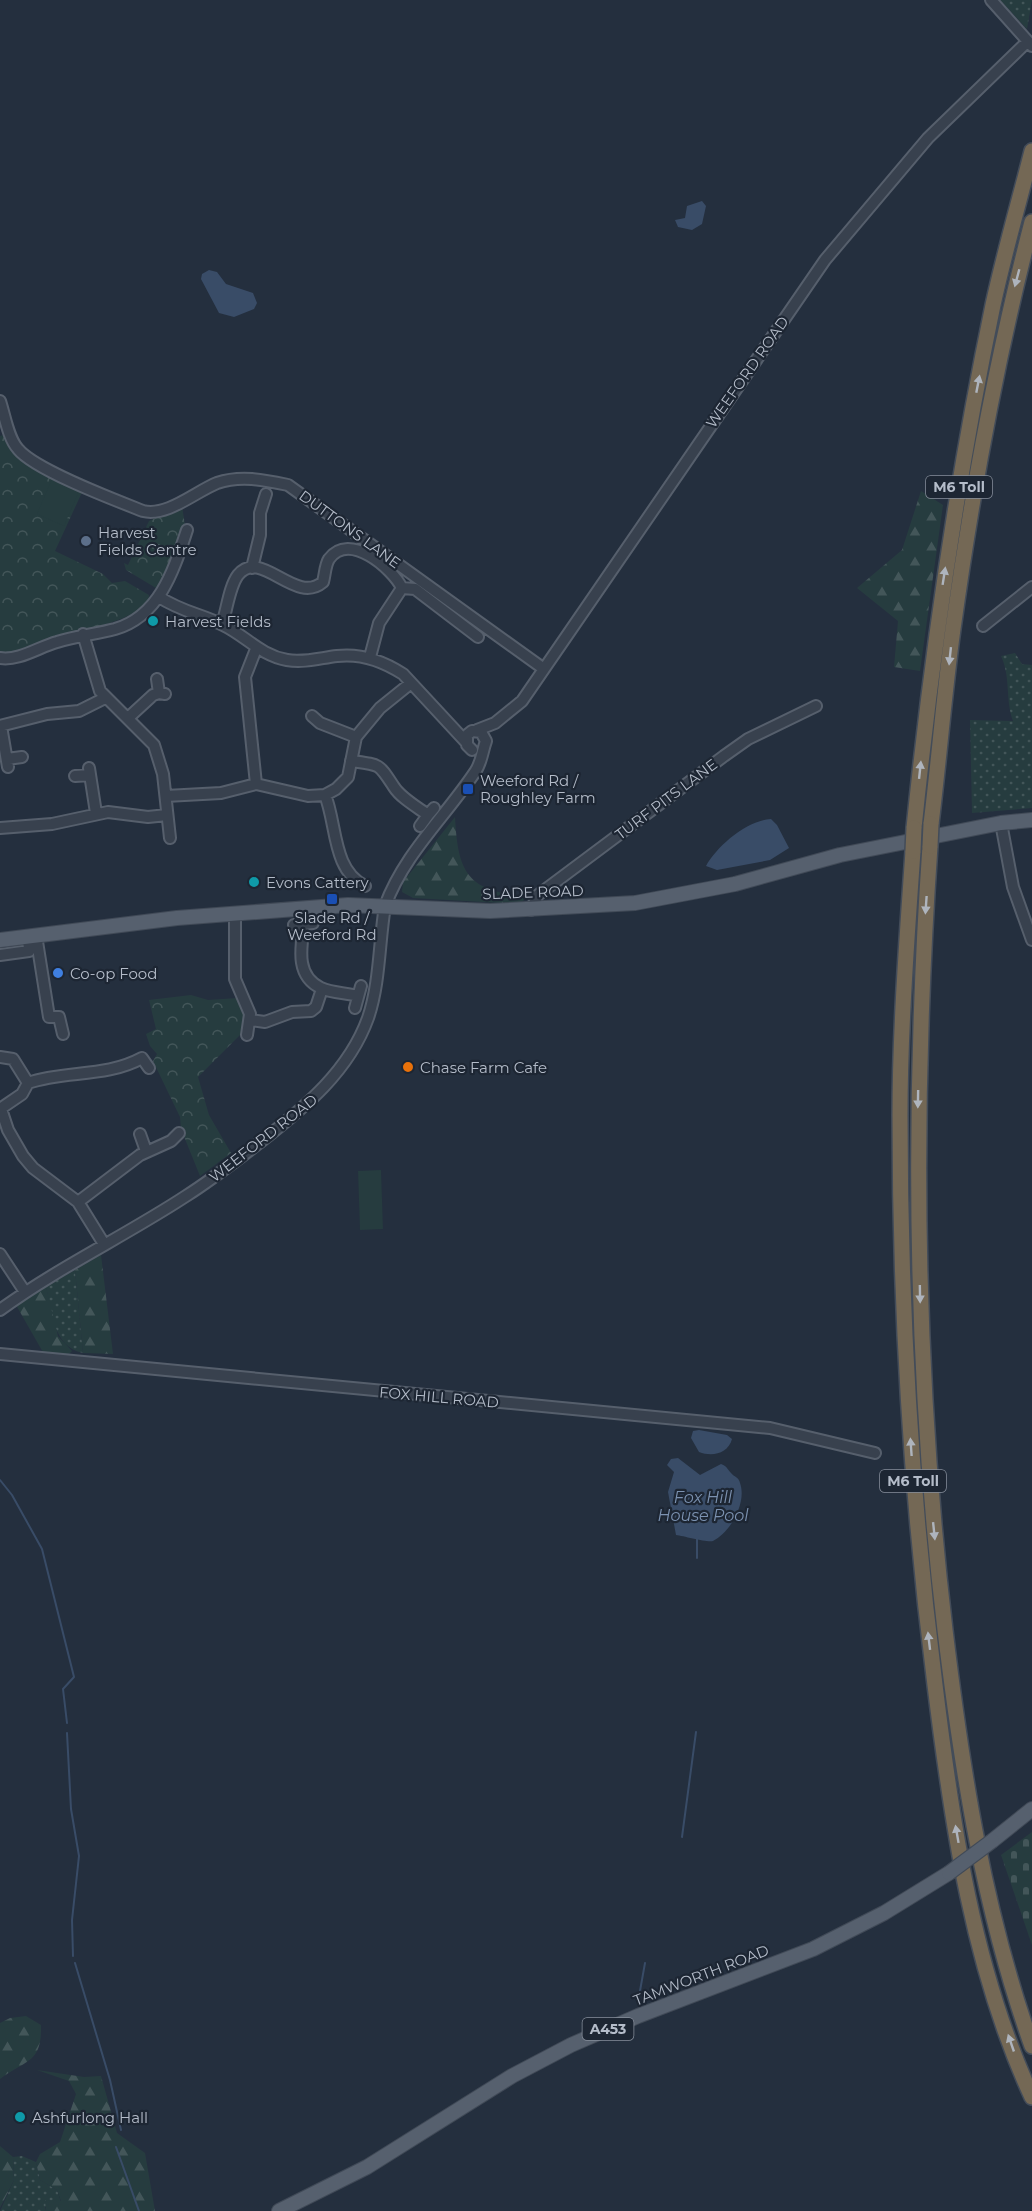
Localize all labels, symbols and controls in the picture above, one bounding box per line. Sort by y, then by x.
one-way arrow [1012,269,1022,287]
street label: WEEFORD ROAD [701,312,793,432]
one-way arrow [973,375,983,393]
road number: M6 Toll [926,476,992,498]
street label: DUTTONS LANE [295,486,405,572]
place label: Harvest Fields Centre [98,523,197,559]
marker: Harvest Fields Centre [79,534,93,548]
one-way arrow [940,567,949,586]
place label: Harvest Fields [165,612,271,631]
marker: Harvest Fields [146,614,160,628]
one-way arrow [945,647,955,666]
street label: TURF PITS LANE [611,754,721,844]
one-way arrow [915,760,925,779]
place label: Weeford Rd / Roughley Farm [480,771,596,807]
marker: Weeford Rd / Roughley Farm [461,782,475,796]
place label: Evons Cattery [266,873,370,892]
marker: Evons Cattery [247,875,261,889]
street label: SLADE ROAD [482,881,584,903]
marker: Slade Rd / Weeford Rd [325,892,339,906]
one-way arrow [922,895,931,914]
place label: Slade Rd / Weeford Rd [287,908,377,944]
place label: Co-op Food [70,964,157,983]
marker: Co-op Food [51,966,65,980]
place label: Chase Farm Cafe [420,1058,547,1077]
marker: Chase Farm Cafe [401,1060,415,1074]
street label: WEEFORD ROAD [205,1090,321,1186]
one-way arrow [913,1090,923,1109]
one-way arrow [915,1285,925,1304]
street label: FOX HILL ROAD [378,1382,500,1412]
one-way arrow [906,1437,915,1456]
road number: M6 Toll [880,1470,946,1492]
water label: Fox Hill House Pool [657,1488,749,1525]
one-way arrow [929,1521,939,1540]
one-way arrow [925,1631,934,1650]
one-way arrow [952,1824,961,1843]
street label: TAMWORTH ROAD [631,1940,771,2010]
road number: A453 [582,2018,634,2040]
one-way arrow [1006,2034,1016,2052]
place label: Ashfurlong Hall [32,2108,148,2127]
marker: Ashfurlong Hall [13,2110,27,2124]

